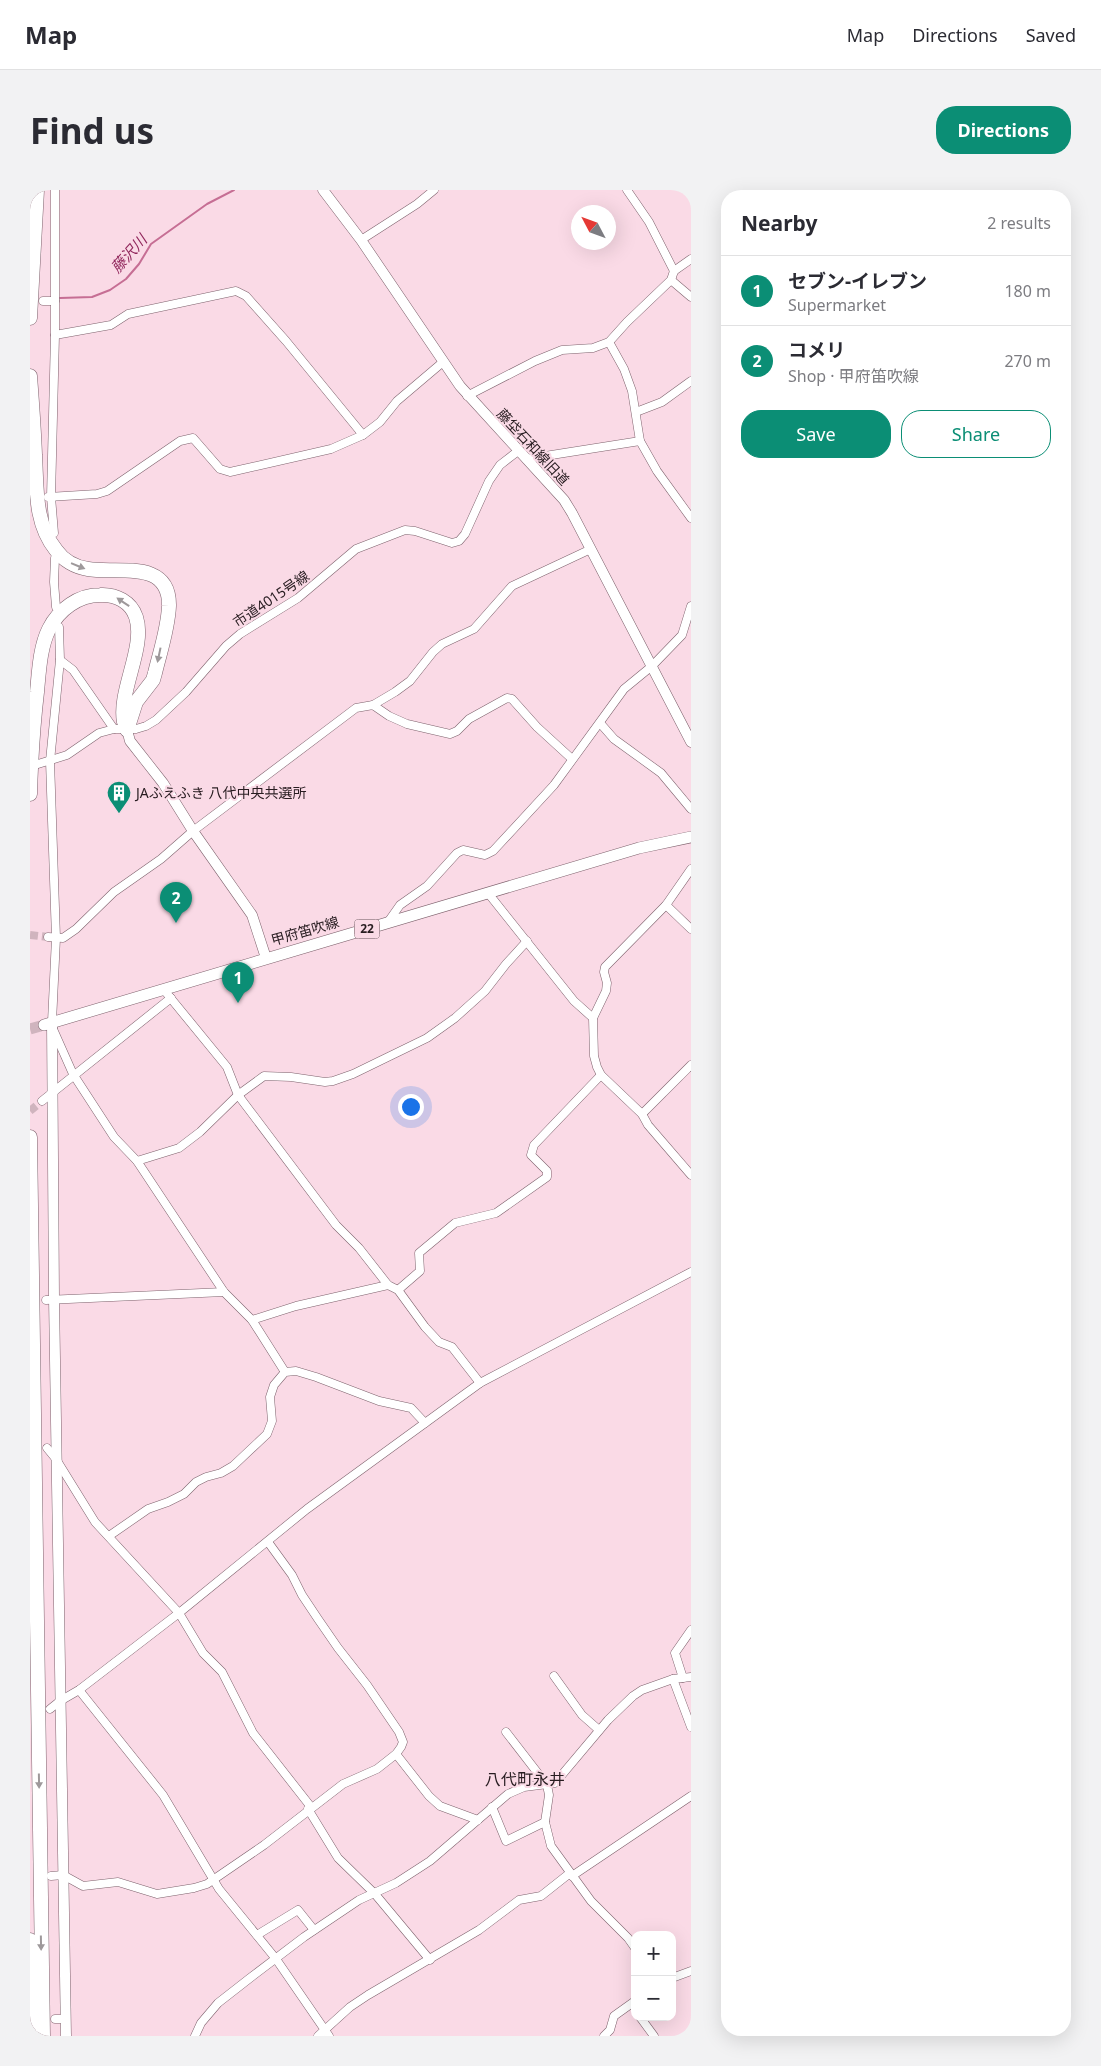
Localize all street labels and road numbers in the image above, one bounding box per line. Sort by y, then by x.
street label: 藤垈石和線旧道 [493,404,574,489]
street label: 市道4015号線 [229,566,313,631]
street label: 甲府笛吹線 [269,912,341,949]
road number: 22 [354,920,380,939]

